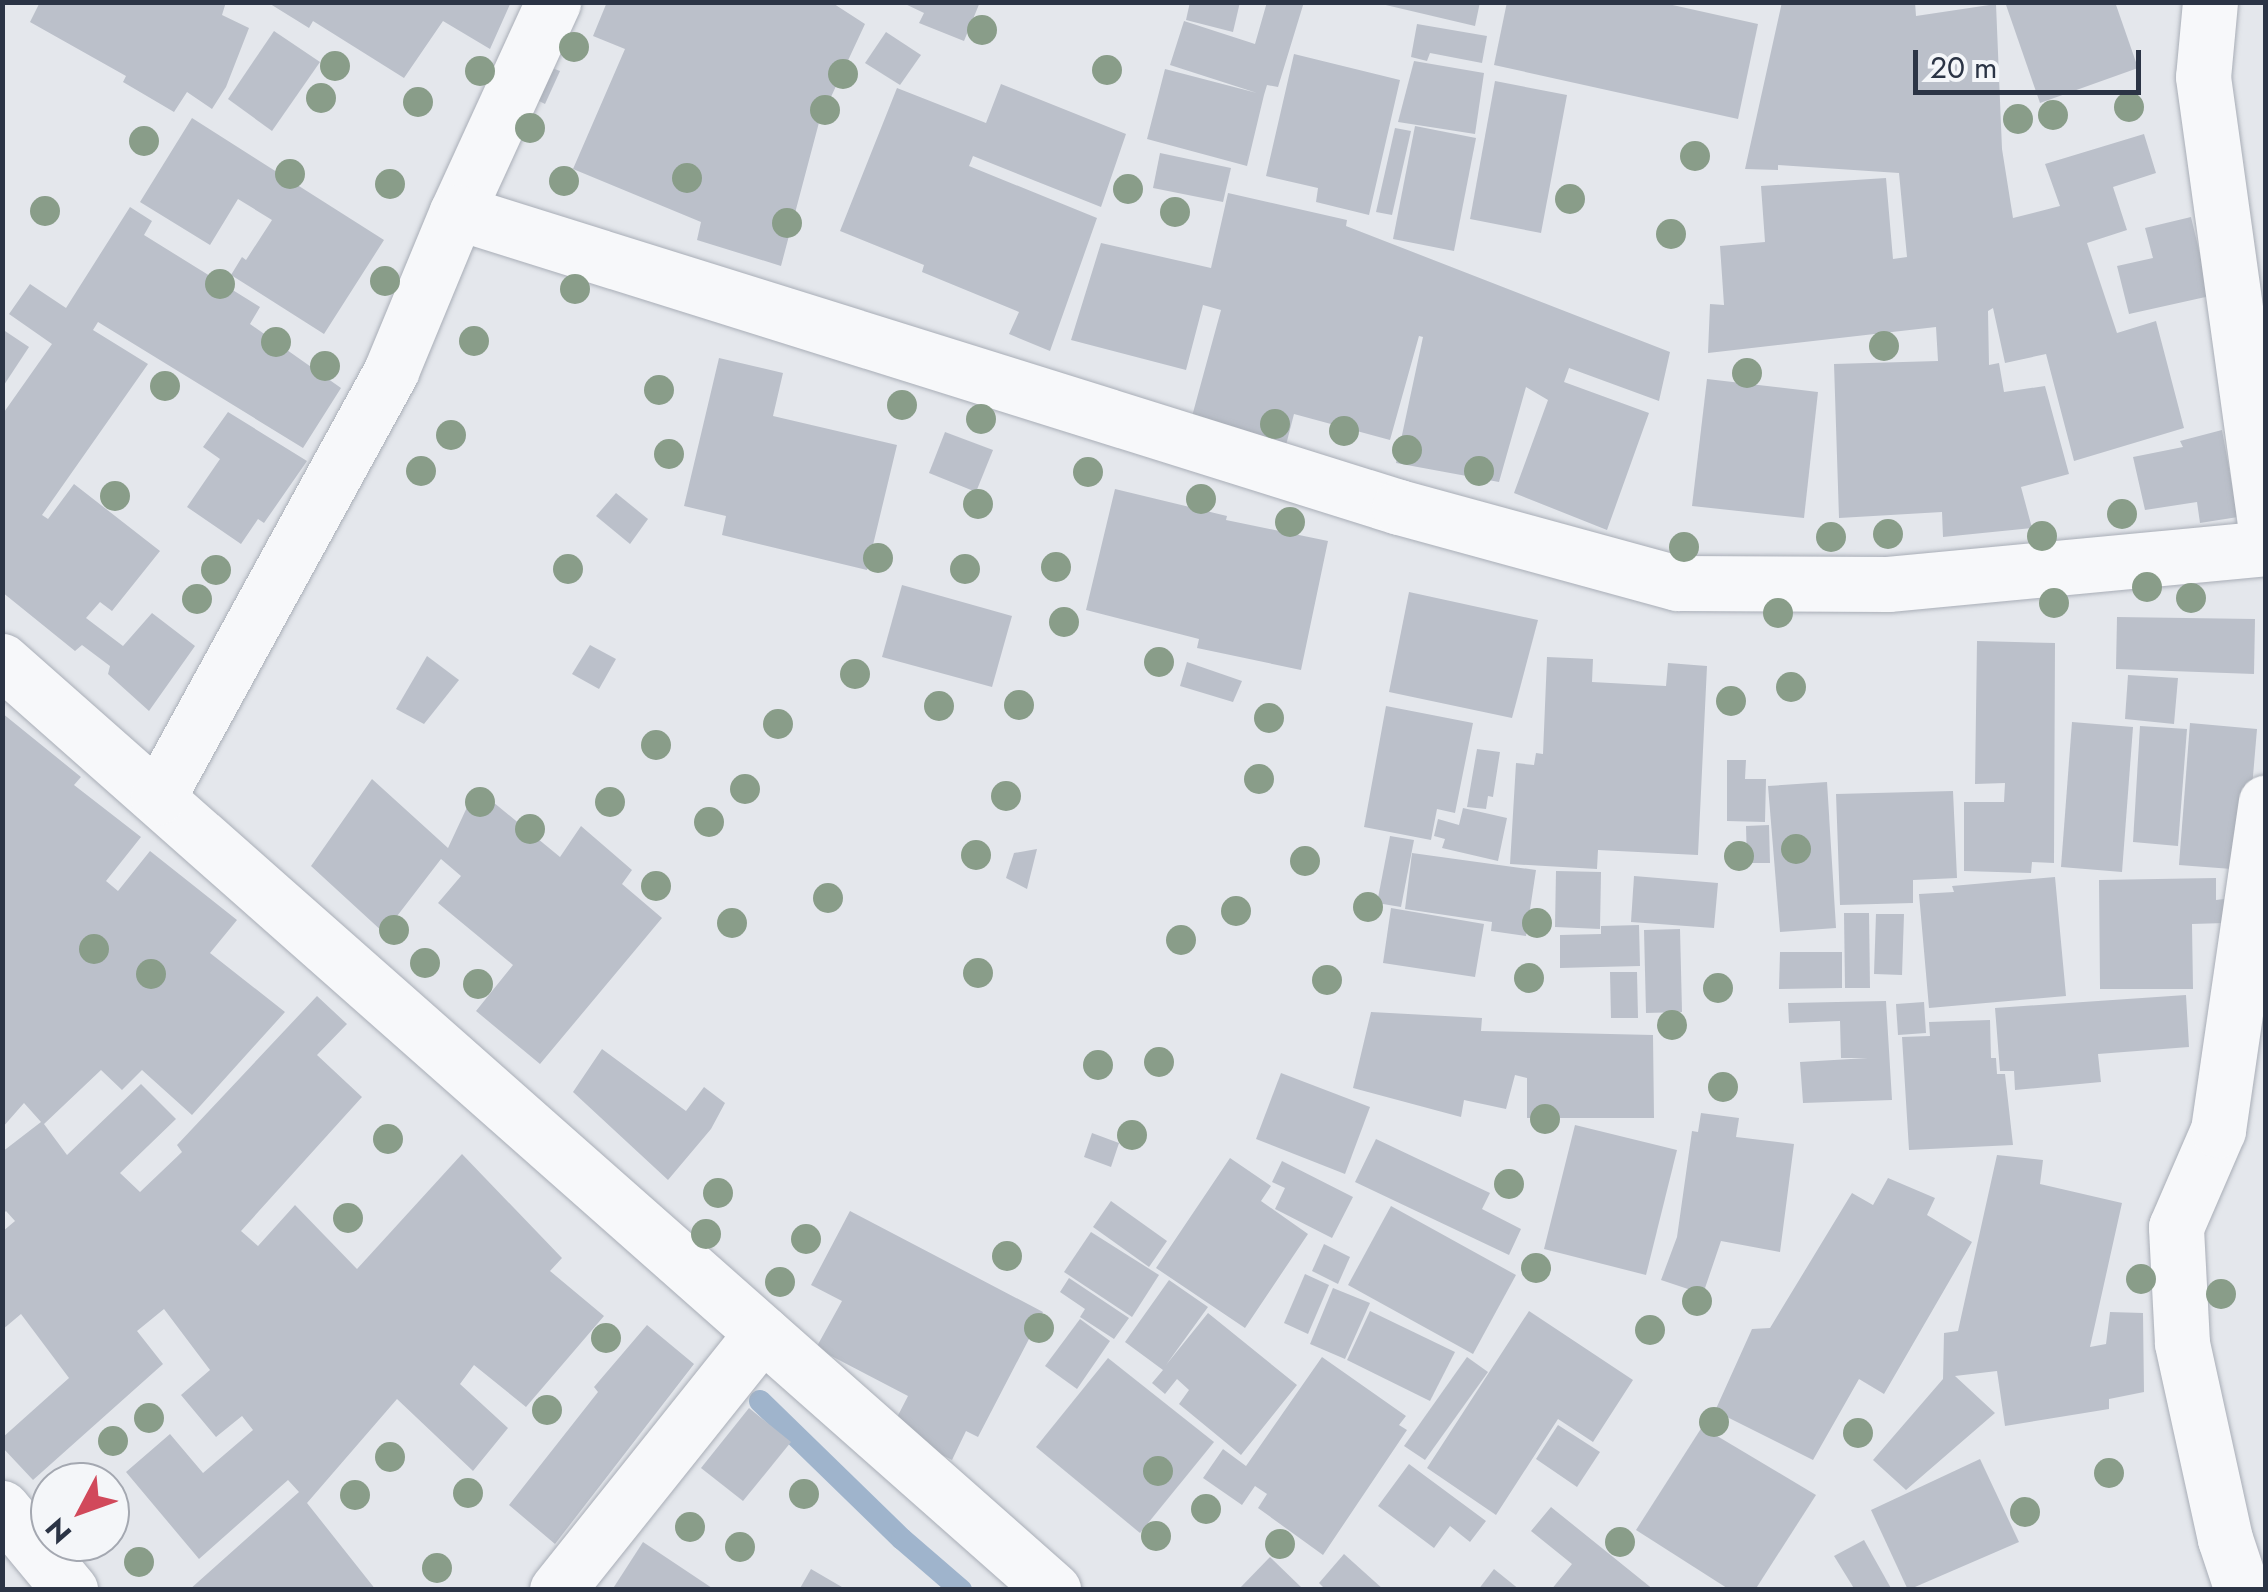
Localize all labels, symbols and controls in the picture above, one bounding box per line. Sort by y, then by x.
scale bar [1918,30,2146,92]
text: 20 m [1930,46,1997,89]
north arrow [30,1462,130,1562]
text: N [36,1509,81,1553]

